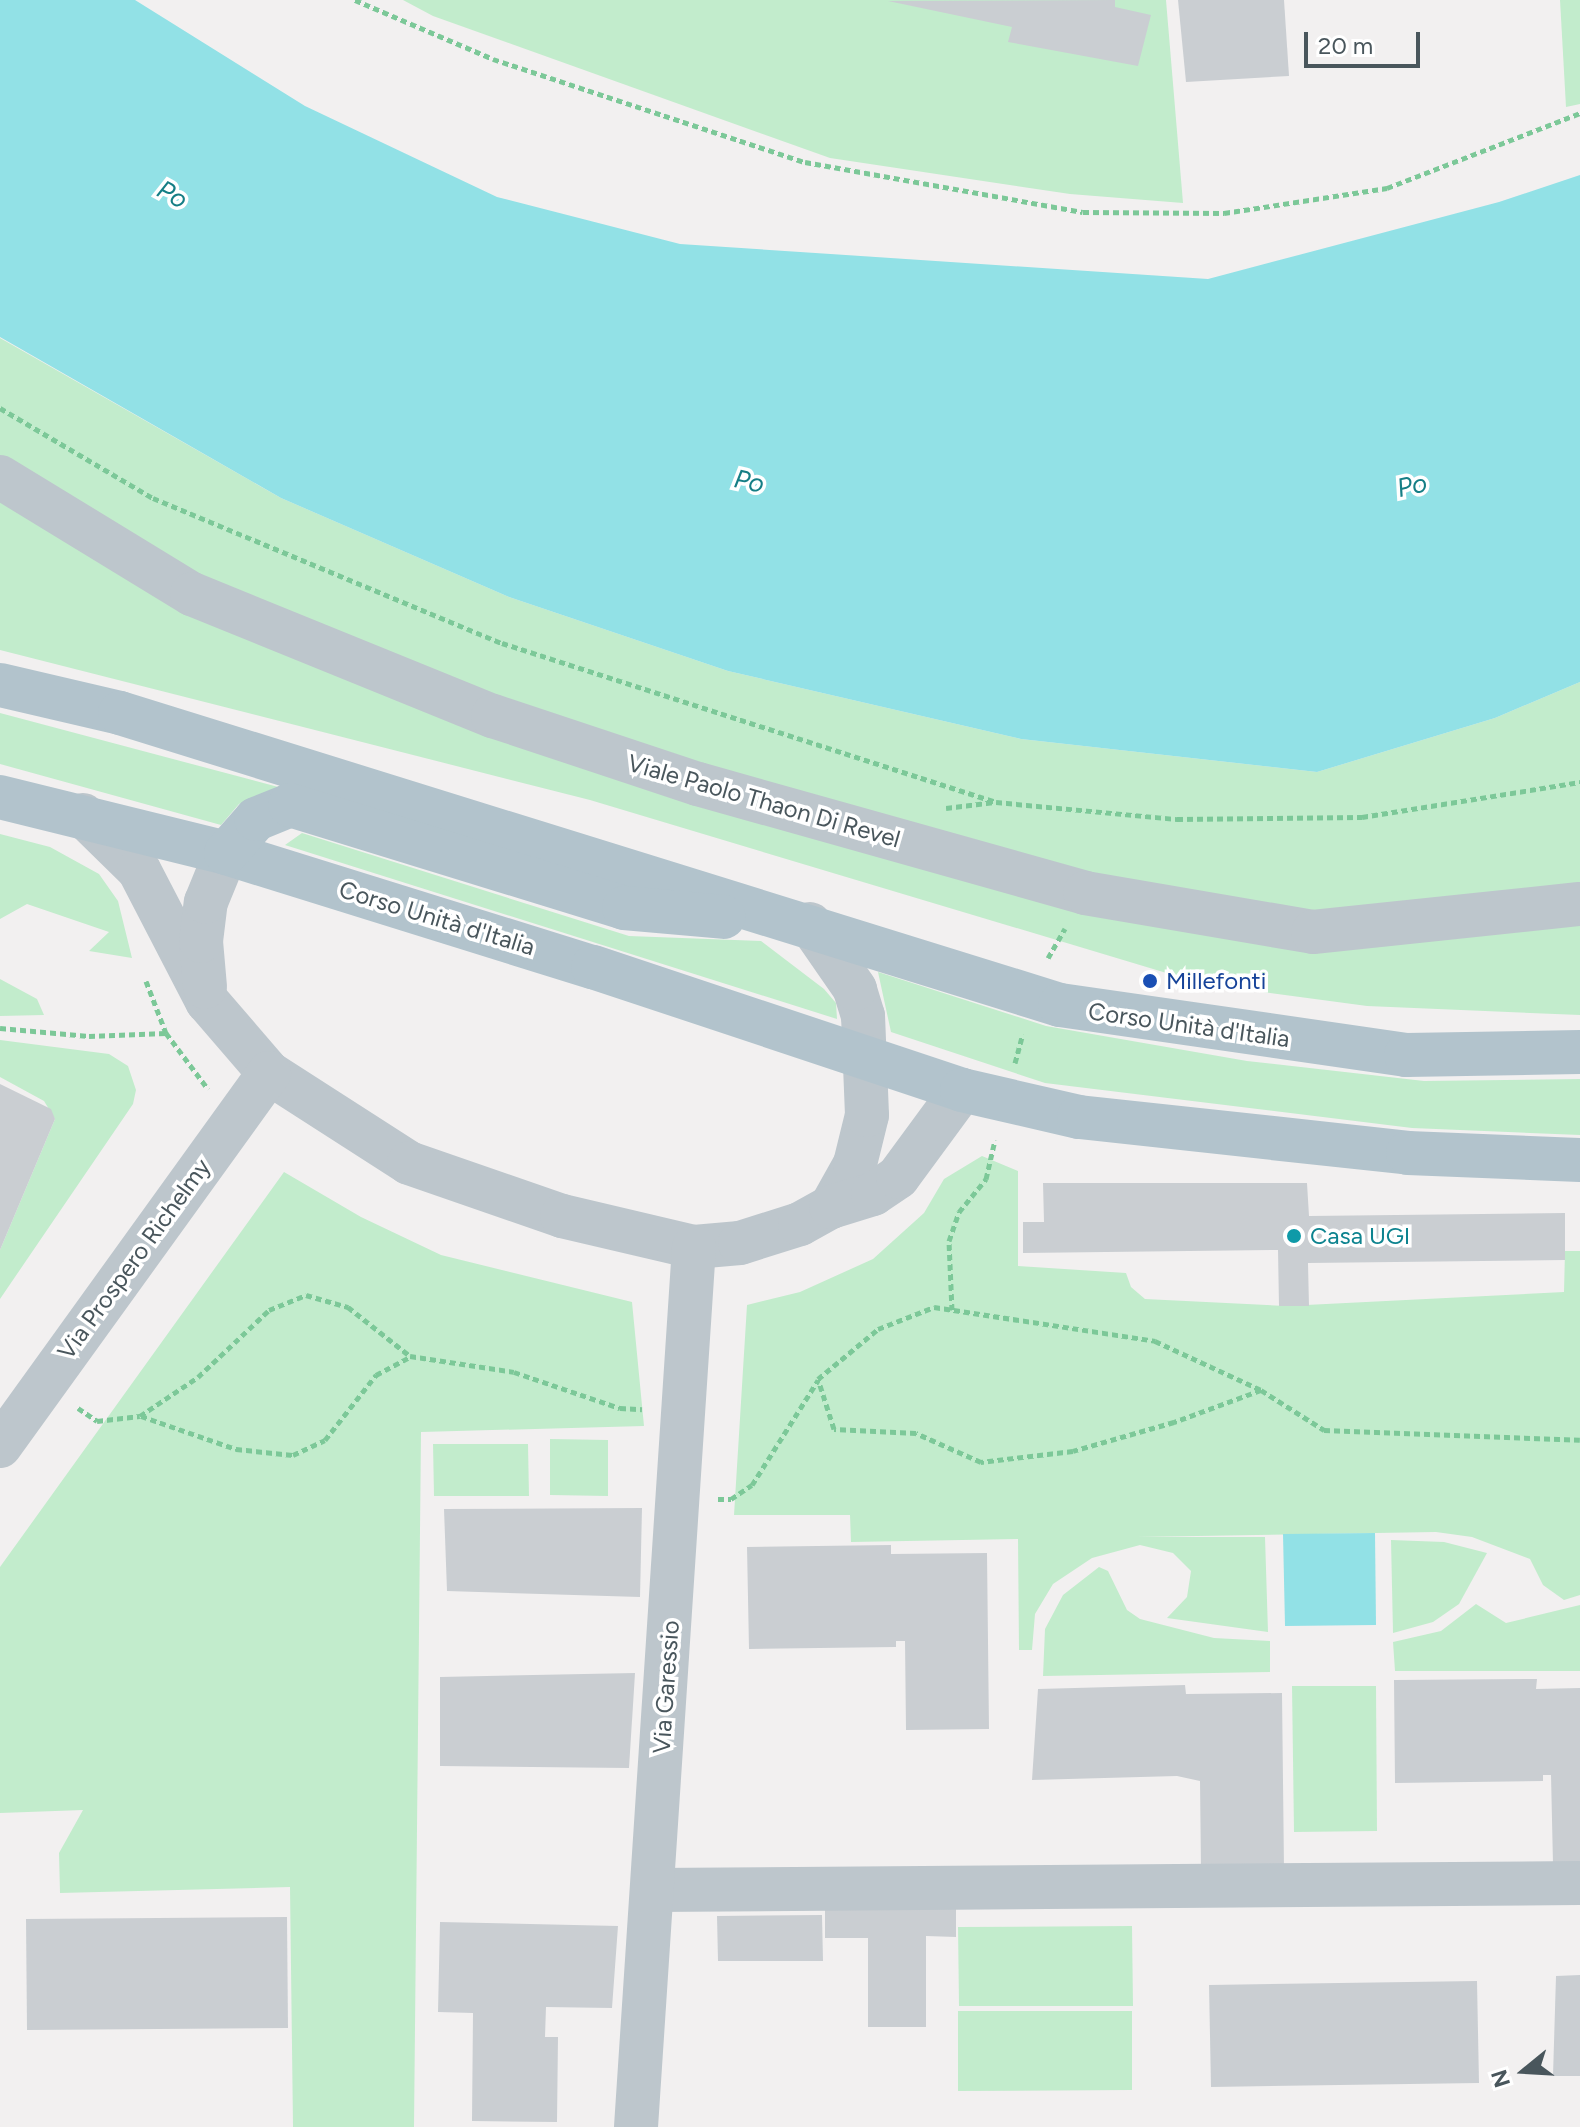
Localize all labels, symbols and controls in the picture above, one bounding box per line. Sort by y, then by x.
scale bar [1308,16,1424,66]
text: 20 m [1318,31,1373,60]
water label: Po [151,174,193,216]
water label: Po [731,464,767,500]
water label: Po [1394,467,1430,505]
street label: Viale Paolo Thaon Di Revel [624,748,904,854]
street label: Corso Unità d'Italia [336,875,538,961]
place label: Millefonti [1166,967,1266,995]
marker: Millefonti [1141,972,1159,990]
street label: Corso Unità d'Italia [1086,997,1292,1053]
street label: Via Prospero Richelmy [52,1153,216,1365]
place label: Casa UGI [1310,1222,1410,1250]
marker: Casa UGI [1285,1227,1303,1245]
street label: Via Garessio [647,1619,685,1755]
north arrow [1484,2031,1564,2111]
text: N [1485,2066,1516,2091]

